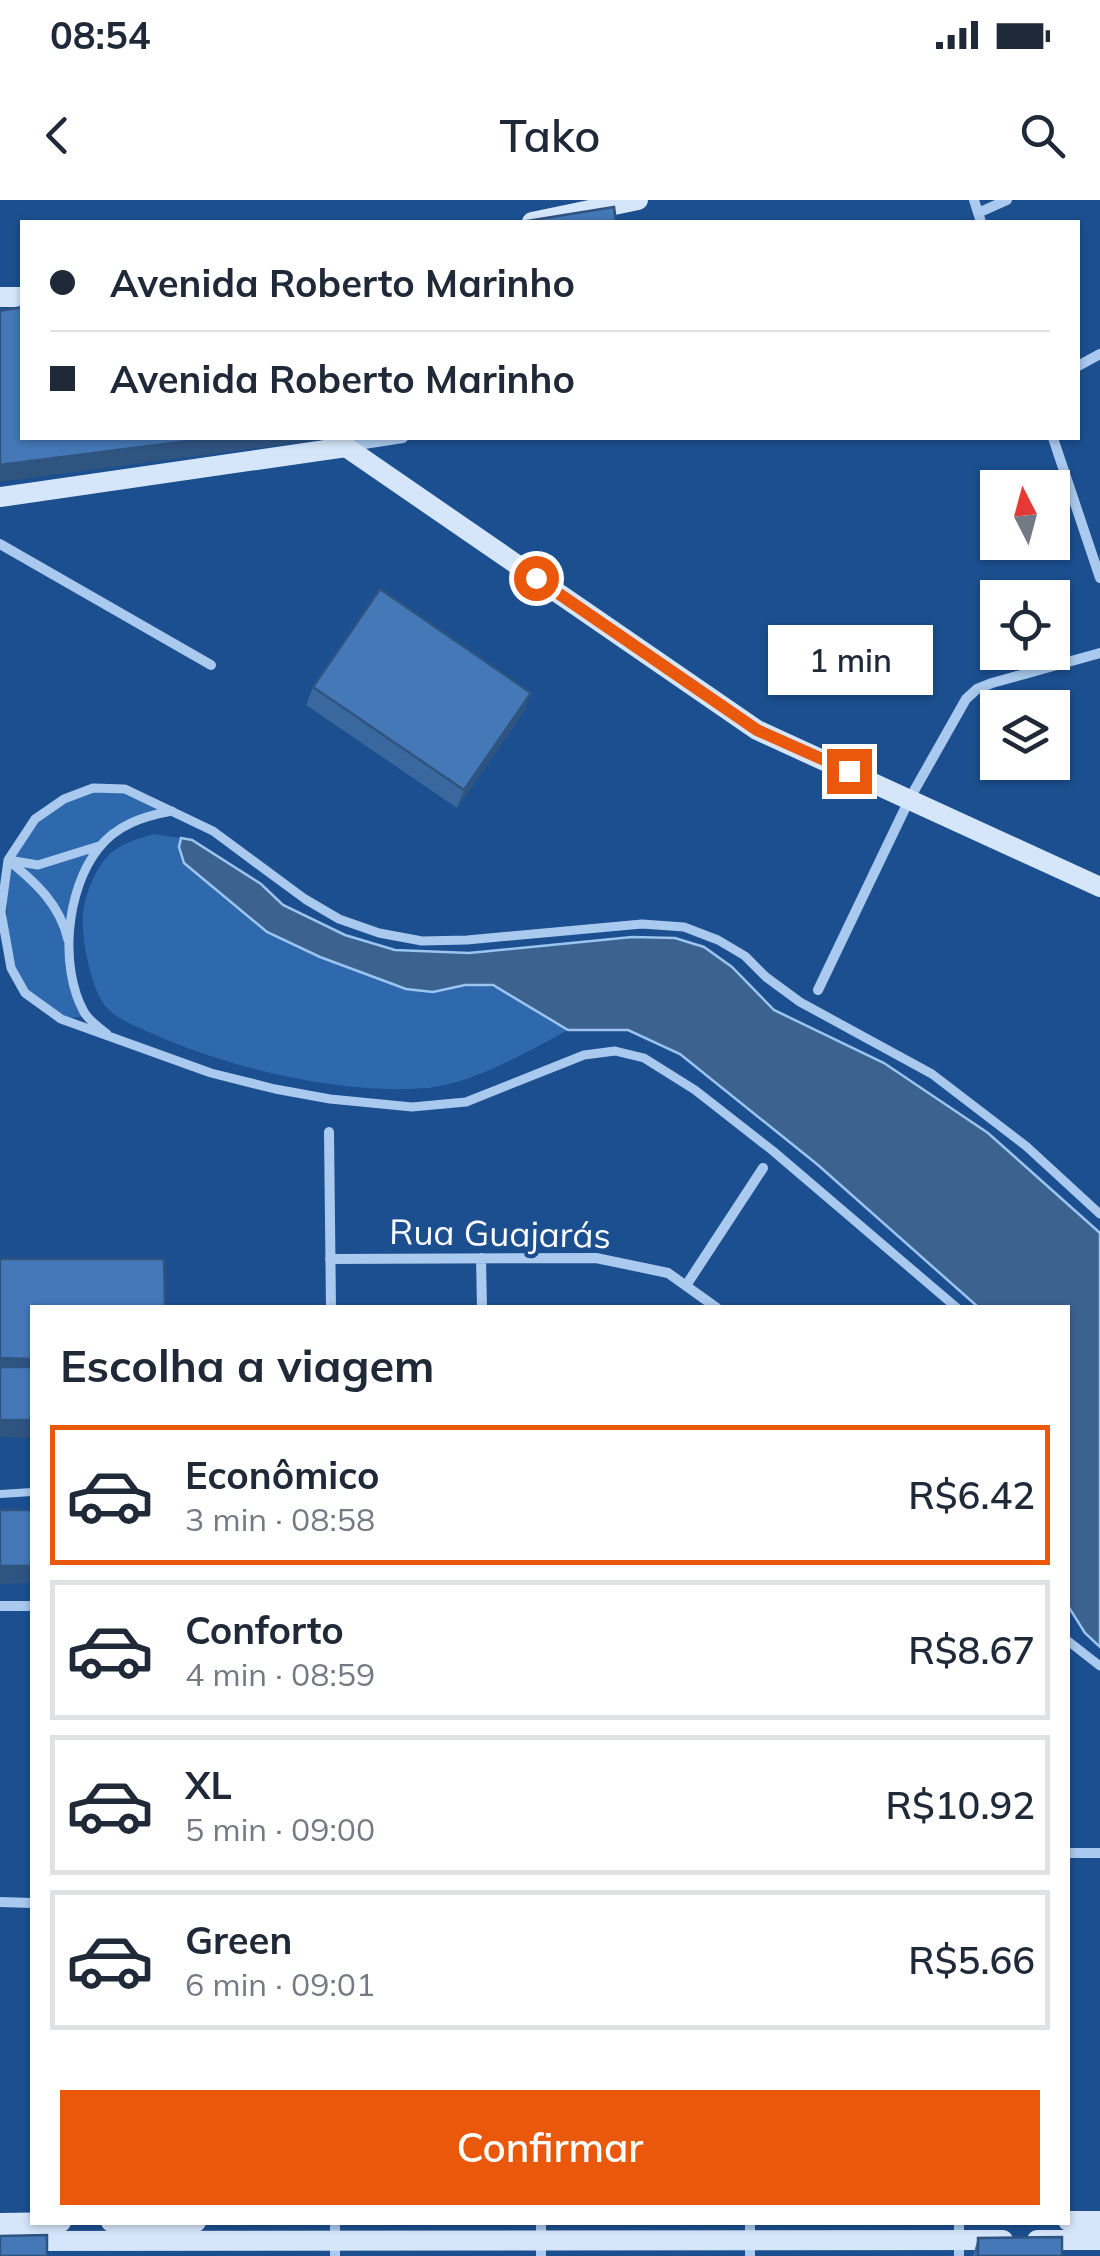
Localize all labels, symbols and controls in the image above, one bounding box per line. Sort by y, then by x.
text: 08:54 [50,11,151,59]
text: Tako [500,107,601,163]
icon: back [30,108,85,163]
icon: search [1015,108,1070,163]
text: Avenida Roberto Marinho [110,259,575,307]
text: Avenida Roberto Marinho [110,355,575,403]
north arrow [980,470,1070,560]
map controls [980,470,1070,780]
route start [514,556,559,601]
button: locate [980,580,1070,670]
callout: 1 min [766,626,932,696]
text: 1 min [809,640,892,680]
button: layers [980,690,1070,780]
route end [827,749,872,794]
street label: Rua Guajarás [389,1209,611,1257]
text: Escolha a viagem [60,1337,435,1393]
icon: car [65,1450,155,1540]
text: Econômico [185,1451,380,1499]
text: R$6.42 [908,1471,1035,1519]
text: 3 min · 08:58 [185,1499,375,1539]
icon: car [65,1605,155,1695]
text: Conforto [185,1606,344,1654]
text: R$8.67 [908,1626,1035,1674]
text: 4 min · 08:59 [185,1654,375,1694]
icon: car [65,1760,155,1850]
text: XL [185,1761,232,1809]
text: R$10.92 [886,1781,1035,1829]
text: 5 min · 09:00 [185,1809,375,1849]
icon: car [65,1915,155,2005]
text: Green [185,1916,292,1964]
text: R$5.66 [908,1936,1035,1984]
text: 6 min · 09:01 [185,1964,375,2004]
button: Confirmar [60,2090,1040,2205]

